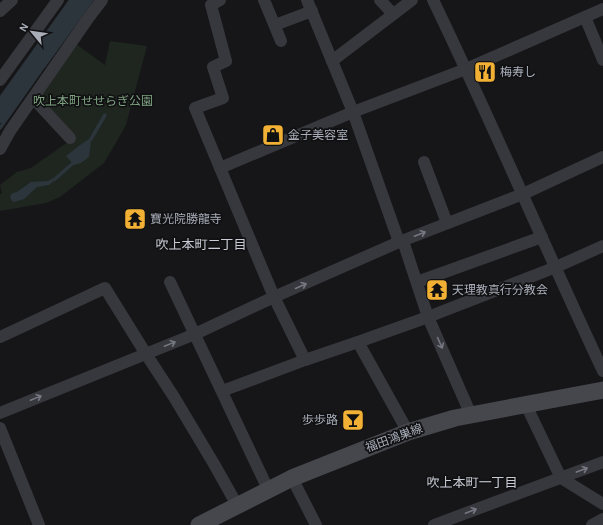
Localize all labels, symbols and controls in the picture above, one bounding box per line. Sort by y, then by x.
north arrow [12,12,52,52]
text: N [17,21,30,33]
restaurant icon: 梅寿し [472,59,498,85]
place label: 梅寿し [500,65,536,78]
park label: 吹上本町せせらぎ公園 [33,94,153,107]
shop icon: 金子美容室 [260,122,286,148]
place label: 金子美容室 [288,128,348,141]
temple icon: 寶光院勝龍寺 [122,206,148,232]
place label: 寶光院勝龍寺 [150,212,222,225]
one-way arrow [414,229,426,237]
district label: 吹上本町二丁目 [155,238,247,252]
temple icon: 天理教真行分教会 [424,277,450,303]
one-way arrow [295,281,307,289]
place label: 天理教真行分教会 [452,283,548,296]
one-way arrow [436,337,444,349]
one-way arrow [163,340,175,348]
one-way arrow [30,394,42,401]
bar icon: 歩歩路 [340,407,366,433]
place label: 歩歩路 [302,413,338,426]
street label: 福田鴻巣線 [363,421,424,454]
one-way arrow [575,466,588,473]
district label: 吹上本町一丁目 [426,476,518,490]
one-way arrow [464,507,476,515]

